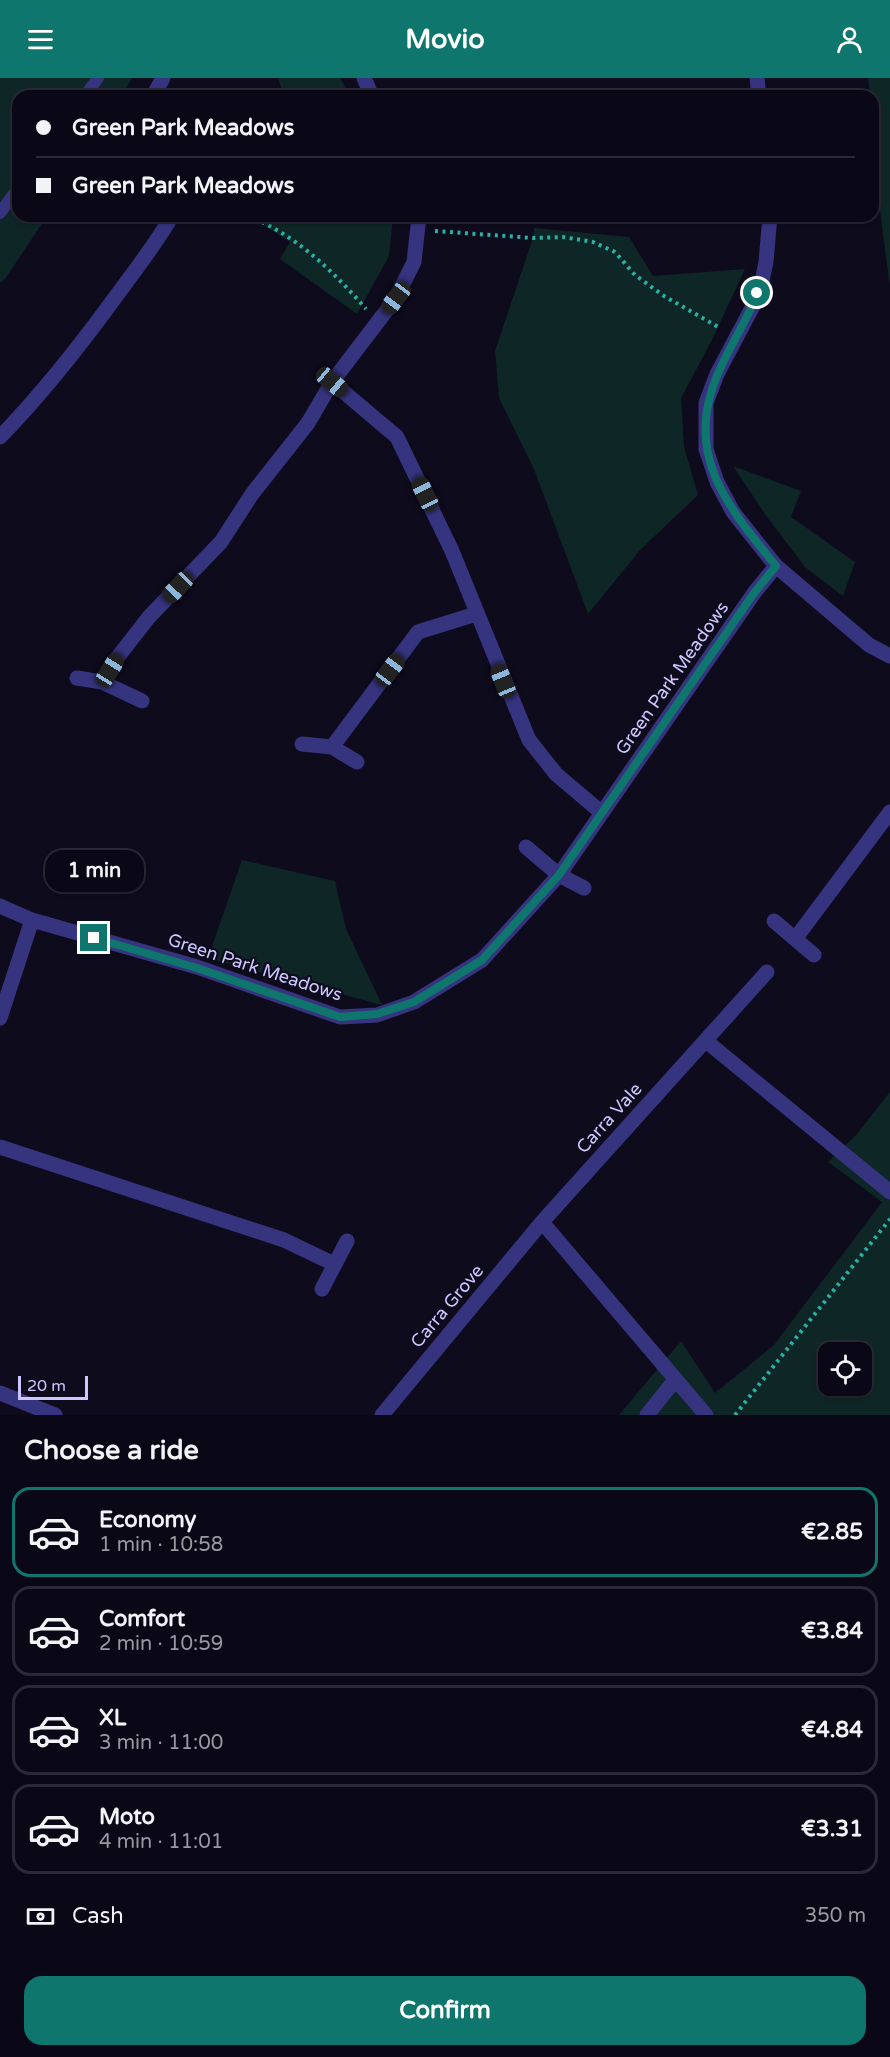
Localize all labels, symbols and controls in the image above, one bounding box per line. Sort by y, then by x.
icon: menu [24,23,57,56]
text: Movio [405,23,485,56]
icon: person [833,23,866,56]
text: Green Park Meadows [72,115,294,141]
text: Green Park Meadows [72,173,294,199]
car [378,278,414,318]
route start [743,279,770,306]
car [312,364,352,400]
car [409,474,441,514]
car [159,568,197,606]
street label: Green Park Meadows [611,597,733,759]
car [93,650,127,690]
car [372,650,408,690]
car [488,661,518,701]
callout: 1 min [44,851,144,893]
text: 1 min [68,859,121,883]
route end [80,924,107,951]
street label: Green Park Meadows [165,928,345,1006]
street label: Carra Vale [572,1078,646,1158]
street label: Carra Grove [406,1260,488,1352]
map controls [818,1342,872,1396]
button: locate [818,1342,872,1396]
scale bar [18,1373,88,1400]
text: 20 m [27,1376,66,1396]
text: Choose a ride [24,1434,199,1467]
icon: car [27,1505,81,1559]
text: Economy [99,1507,196,1533]
text: €2.85 [801,1519,863,1545]
text: 1 min · 10:58 [99,1533,223,1557]
icon: car [27,1604,81,1658]
text: Comfort [99,1606,185,1632]
text: €3.84 [801,1618,863,1644]
text: 2 min · 10:59 [99,1632,223,1656]
icon: car [27,1703,81,1757]
text: XL [99,1705,126,1731]
text: €4.84 [801,1717,863,1743]
text: 3 min · 11:00 [99,1731,223,1755]
icon: car [27,1802,81,1856]
text: Moto [99,1804,155,1830]
text: €3.31 [801,1816,863,1842]
text: 4 min · 11:01 [99,1830,223,1854]
icon: cash [24,1900,57,1933]
text: Cash [72,1903,124,1929]
text: 350 m [805,1904,866,1928]
button: Confirm [24,1976,866,2045]

